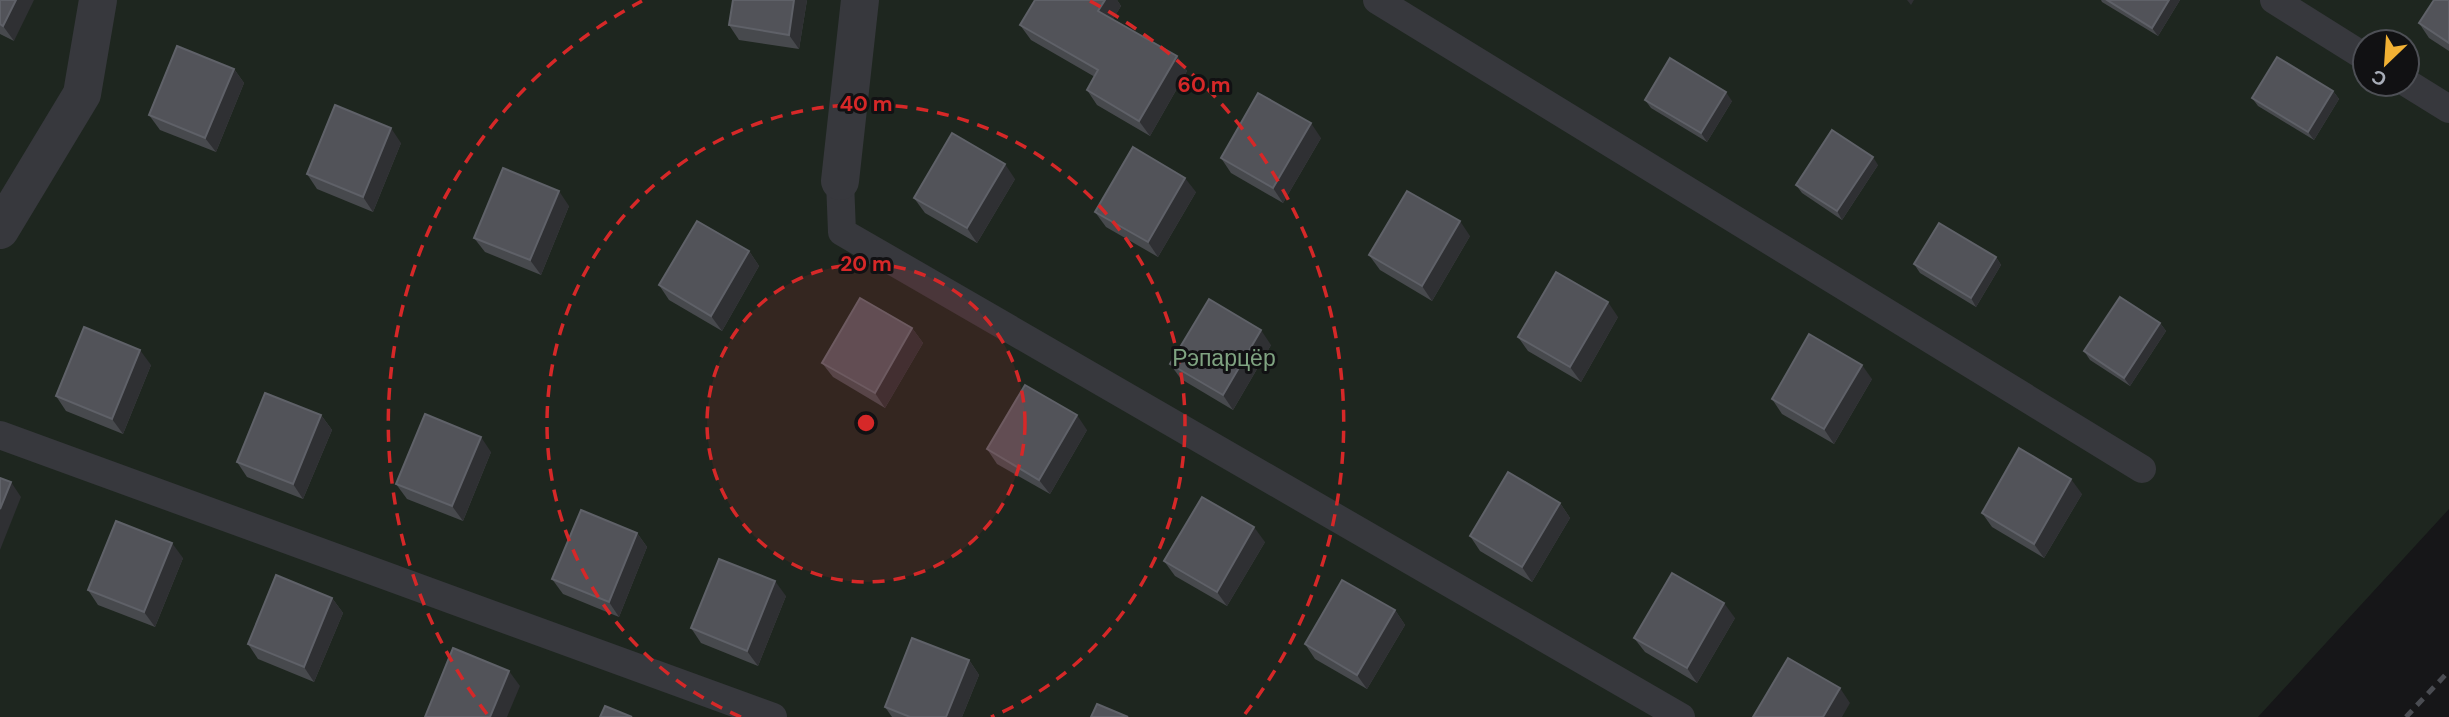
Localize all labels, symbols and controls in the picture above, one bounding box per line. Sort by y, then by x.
north arrow [2351,28,2421,98]
text: С [2367,64,2391,92]
text: 60 m [1178,71,1230,99]
text: 40 m [839,90,893,118]
text: 20 m [840,250,892,278]
park label: Рэпарцёр [1172,343,1276,373]
centre of rings [854,411,878,435]

